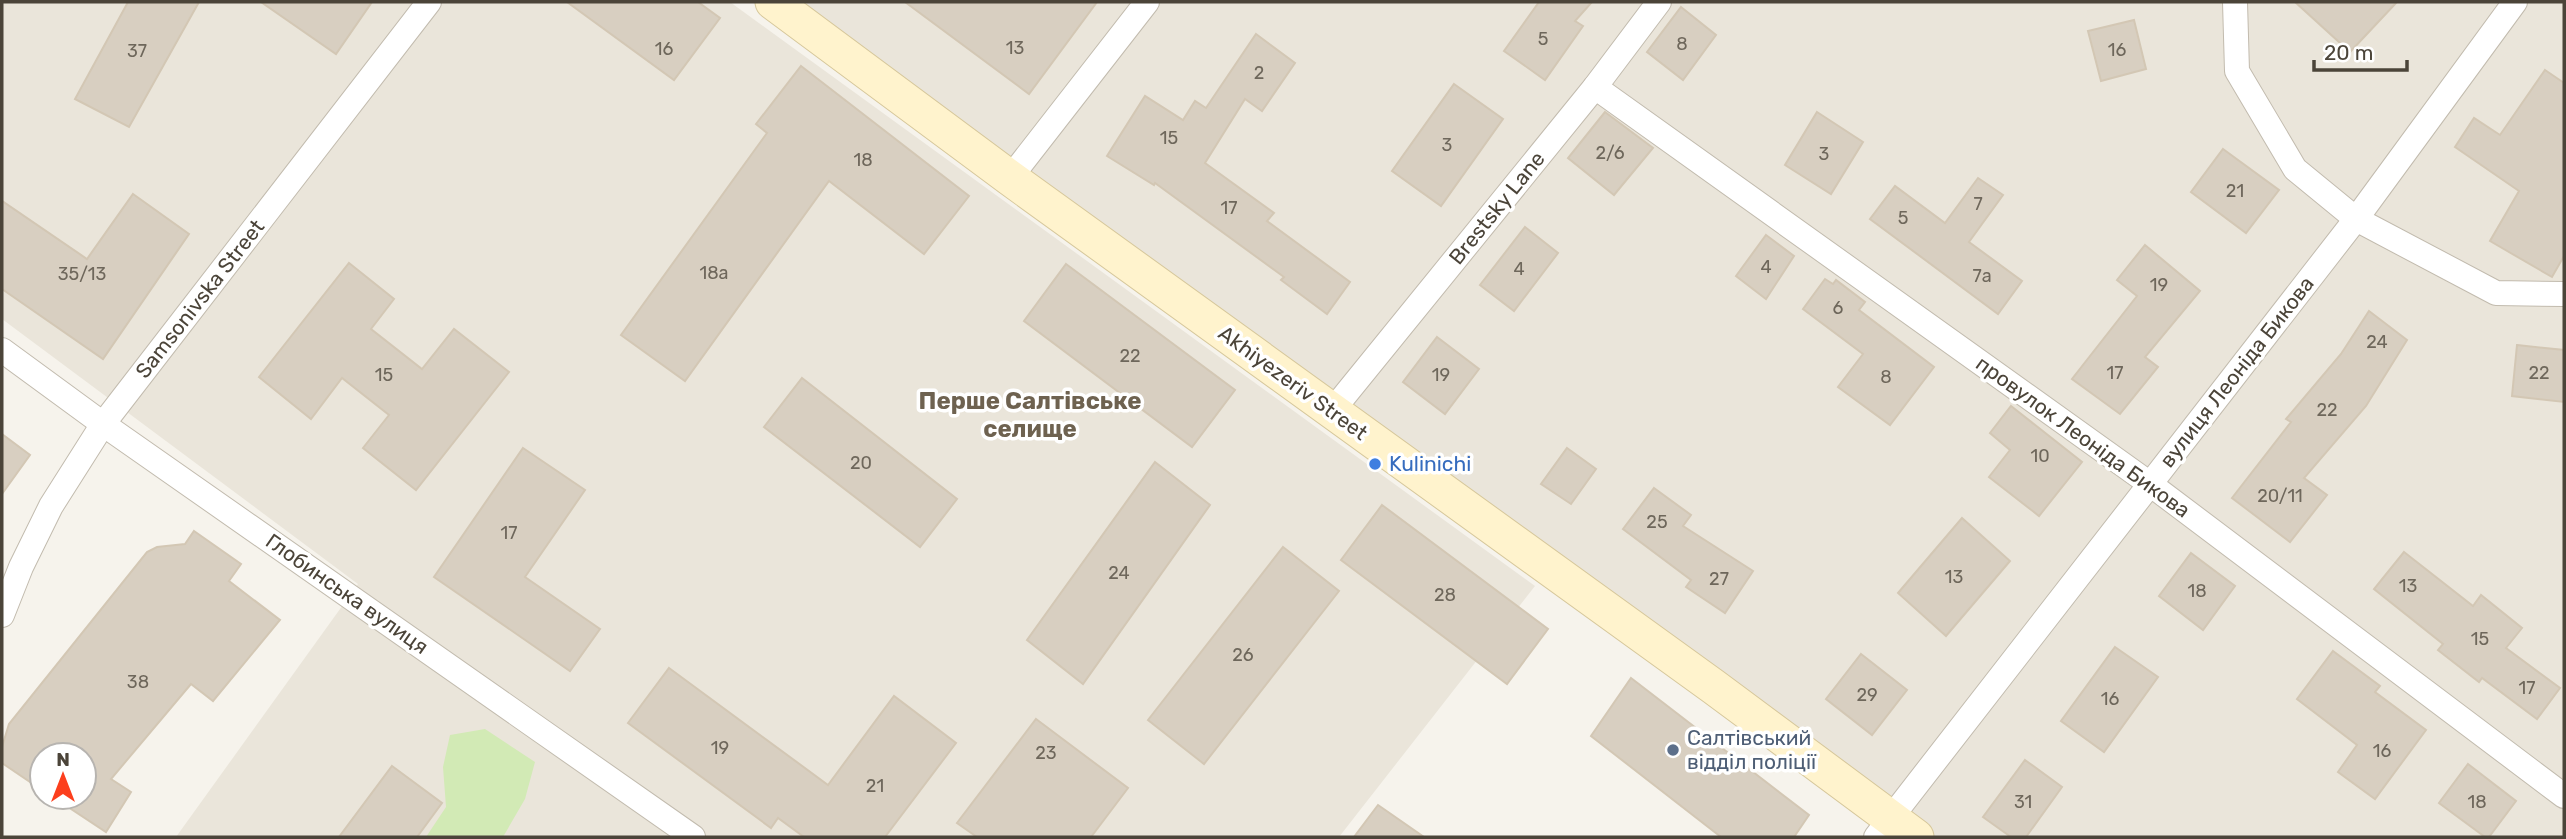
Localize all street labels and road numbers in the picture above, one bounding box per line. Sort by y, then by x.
street label: Brestsky Lane [1443,146,1550,269]
street label: Samsonivska Street [130,215,269,383]
street label: вулиця Леоніда Бикова [2154,271,2319,472]
street label: Akhiyezeriv Street [1214,320,1373,445]
street label: провулок Леоніда Бикова [1971,351,2195,523]
street label: Глобинська вулиця [261,528,433,659]

